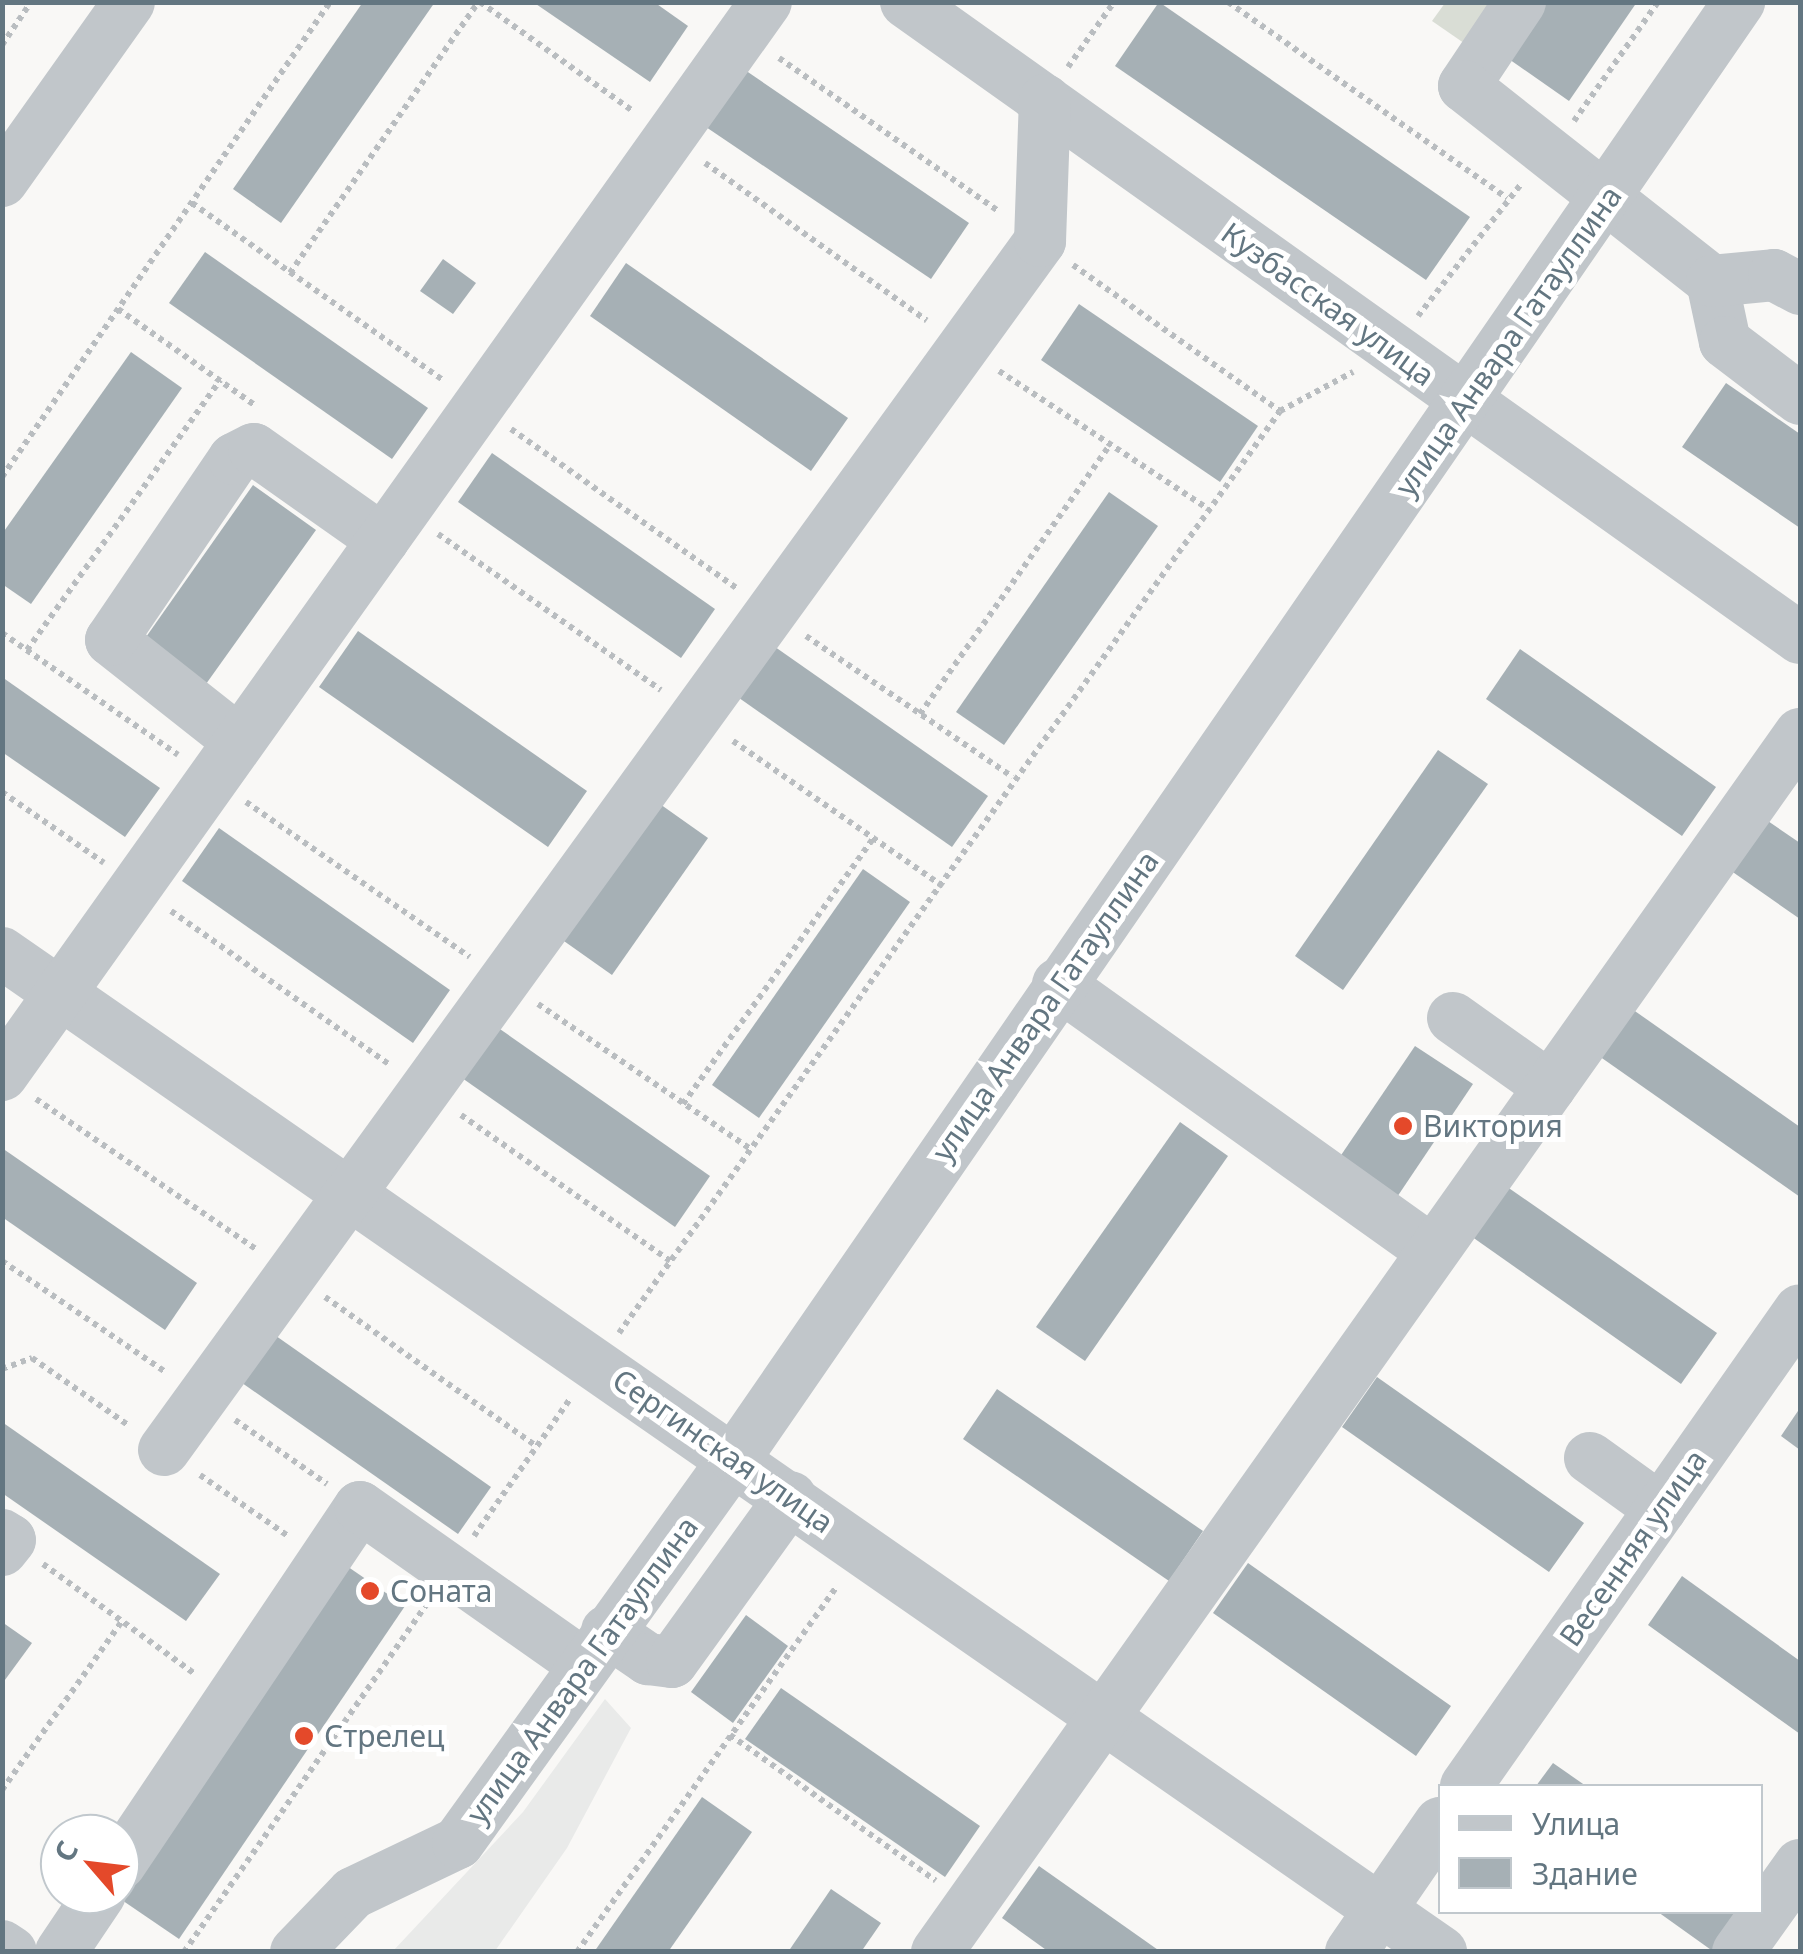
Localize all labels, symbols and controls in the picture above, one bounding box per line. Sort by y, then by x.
street label: улица Анвара Гатауллина [1387,179,1629,503]
street label: Кузбасская улица [1215,215,1441,393]
street label: улица Анвара Гатауллина [924,844,1166,1168]
place label: Виктория [1423,1108,1563,1144]
marker: Виктория [1392,1115,1414,1137]
street label: Сергинская улица [606,1361,840,1541]
street label: Весенняя улица [1552,1443,1714,1653]
street label: улица Анвара Гатауллина [459,1510,705,1830]
place label: Соната [390,1573,492,1609]
marker: Соната [359,1580,381,1602]
place label: Стрелец [324,1718,444,1754]
marker: Стрелец [293,1725,315,1747]
legend [1438,1784,1763,1914]
text: Улица [1532,1803,1620,1844]
north arrow [40,1814,140,1914]
text: С [44,1834,86,1868]
text: Здание [1532,1853,1638,1894]

